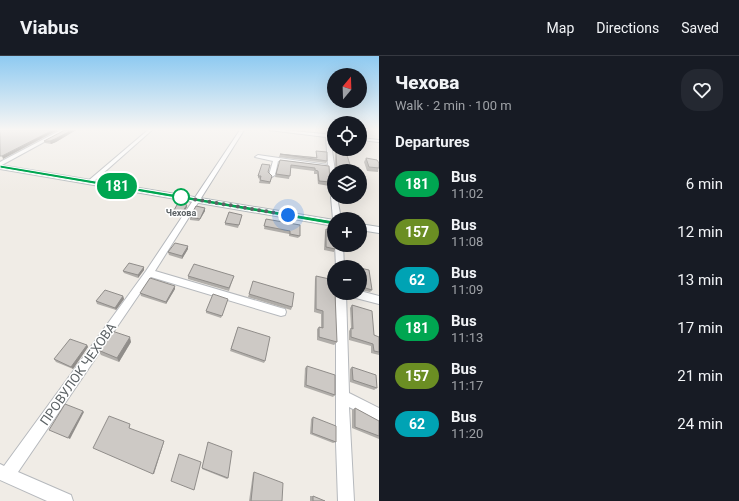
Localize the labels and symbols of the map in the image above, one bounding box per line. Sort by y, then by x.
north arrow [327,68,367,108]
line badge: 181 [94,173,140,199]
marker: Чехова [172,188,190,206]
your location [278,205,298,225]
place label: Чехова [166,208,196,218]
street label: ПРОВУЛОК ЧЕХОВА [37,319,119,428]

